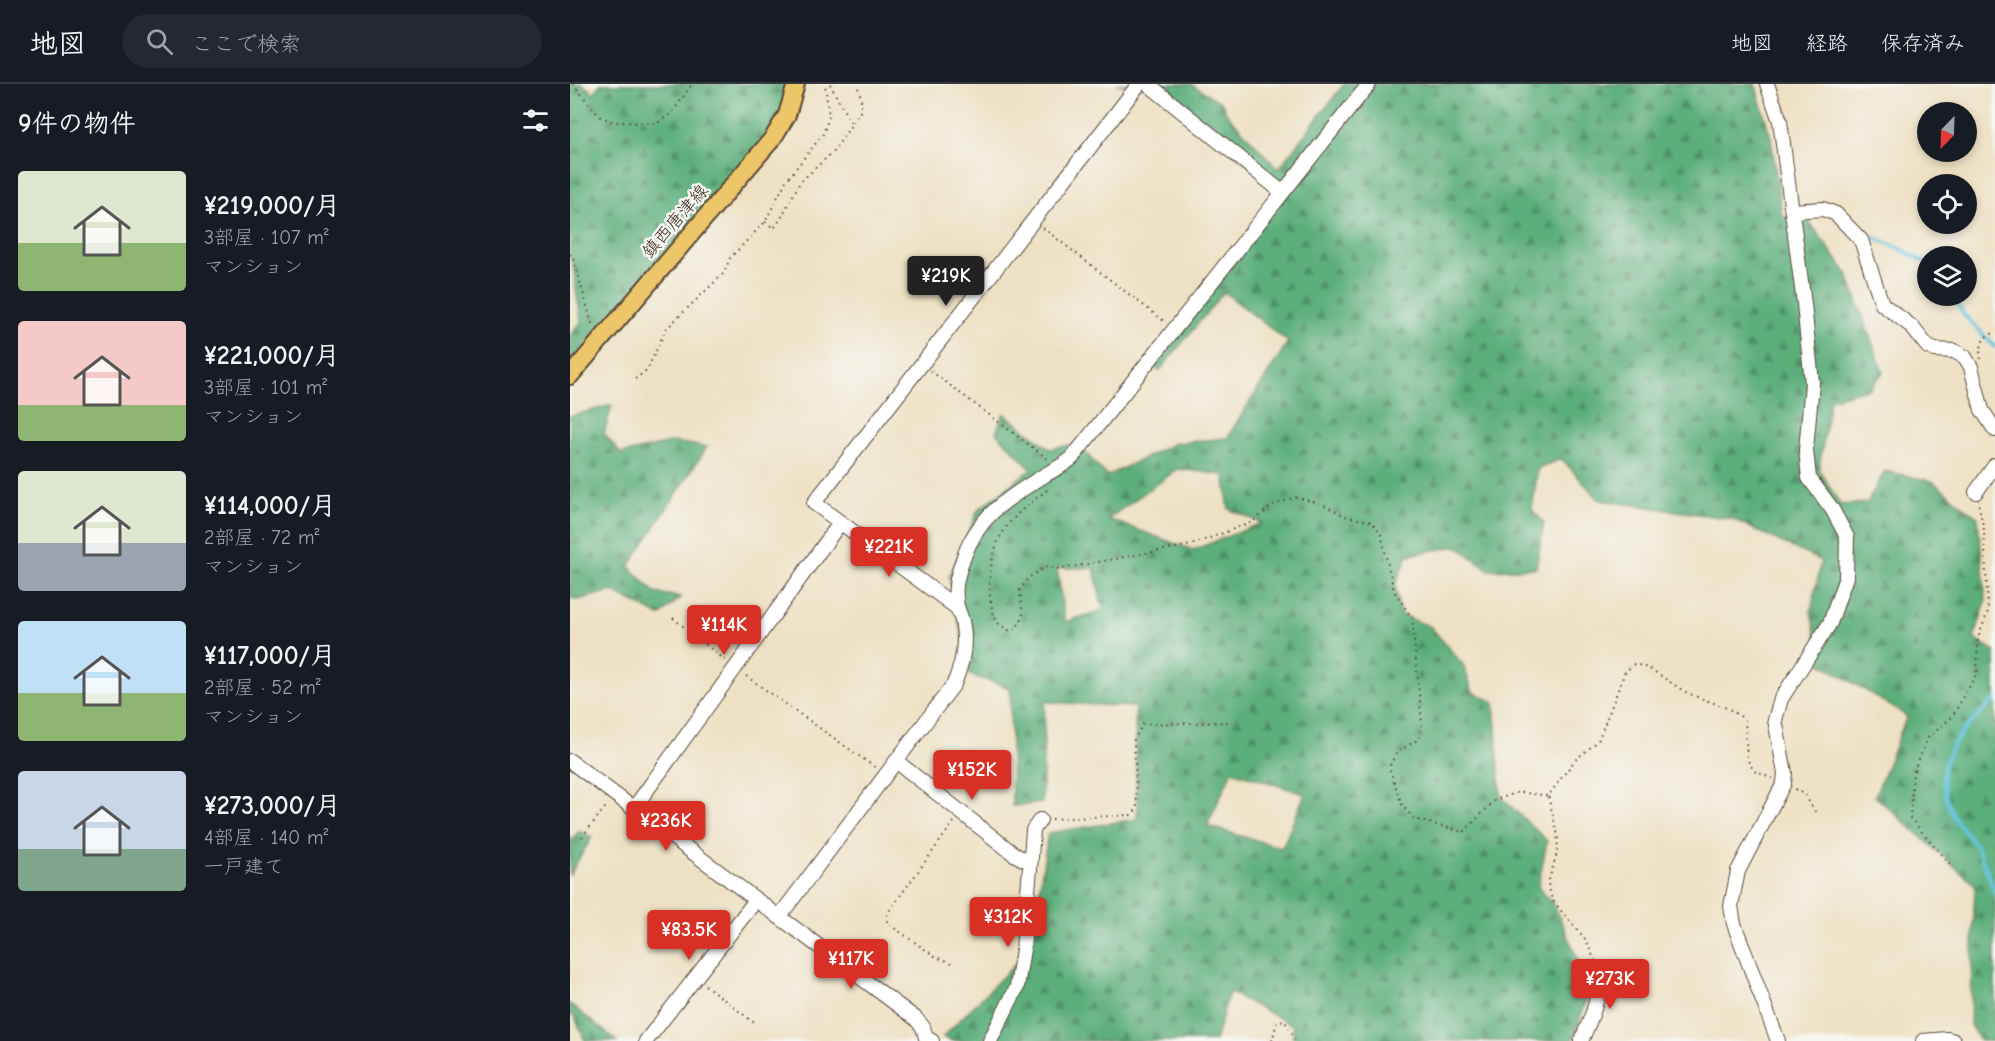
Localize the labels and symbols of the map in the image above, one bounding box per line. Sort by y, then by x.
north arrow [1917,102,1977,162]
street label: 鎮西唐津線 [638,180,713,262]
pin: ¥219K [904,256,988,307]
pin: ¥221K [847,527,931,578]
pin: ¥114K [682,605,766,656]
pin: ¥152K [930,750,1014,801]
pin: ¥236K [624,801,708,852]
pin: ¥312K [966,897,1050,948]
pin: ¥83.5K [640,910,738,961]
pin: ¥117K [809,939,893,990]
pin: ¥273K [1568,959,1652,1010]

